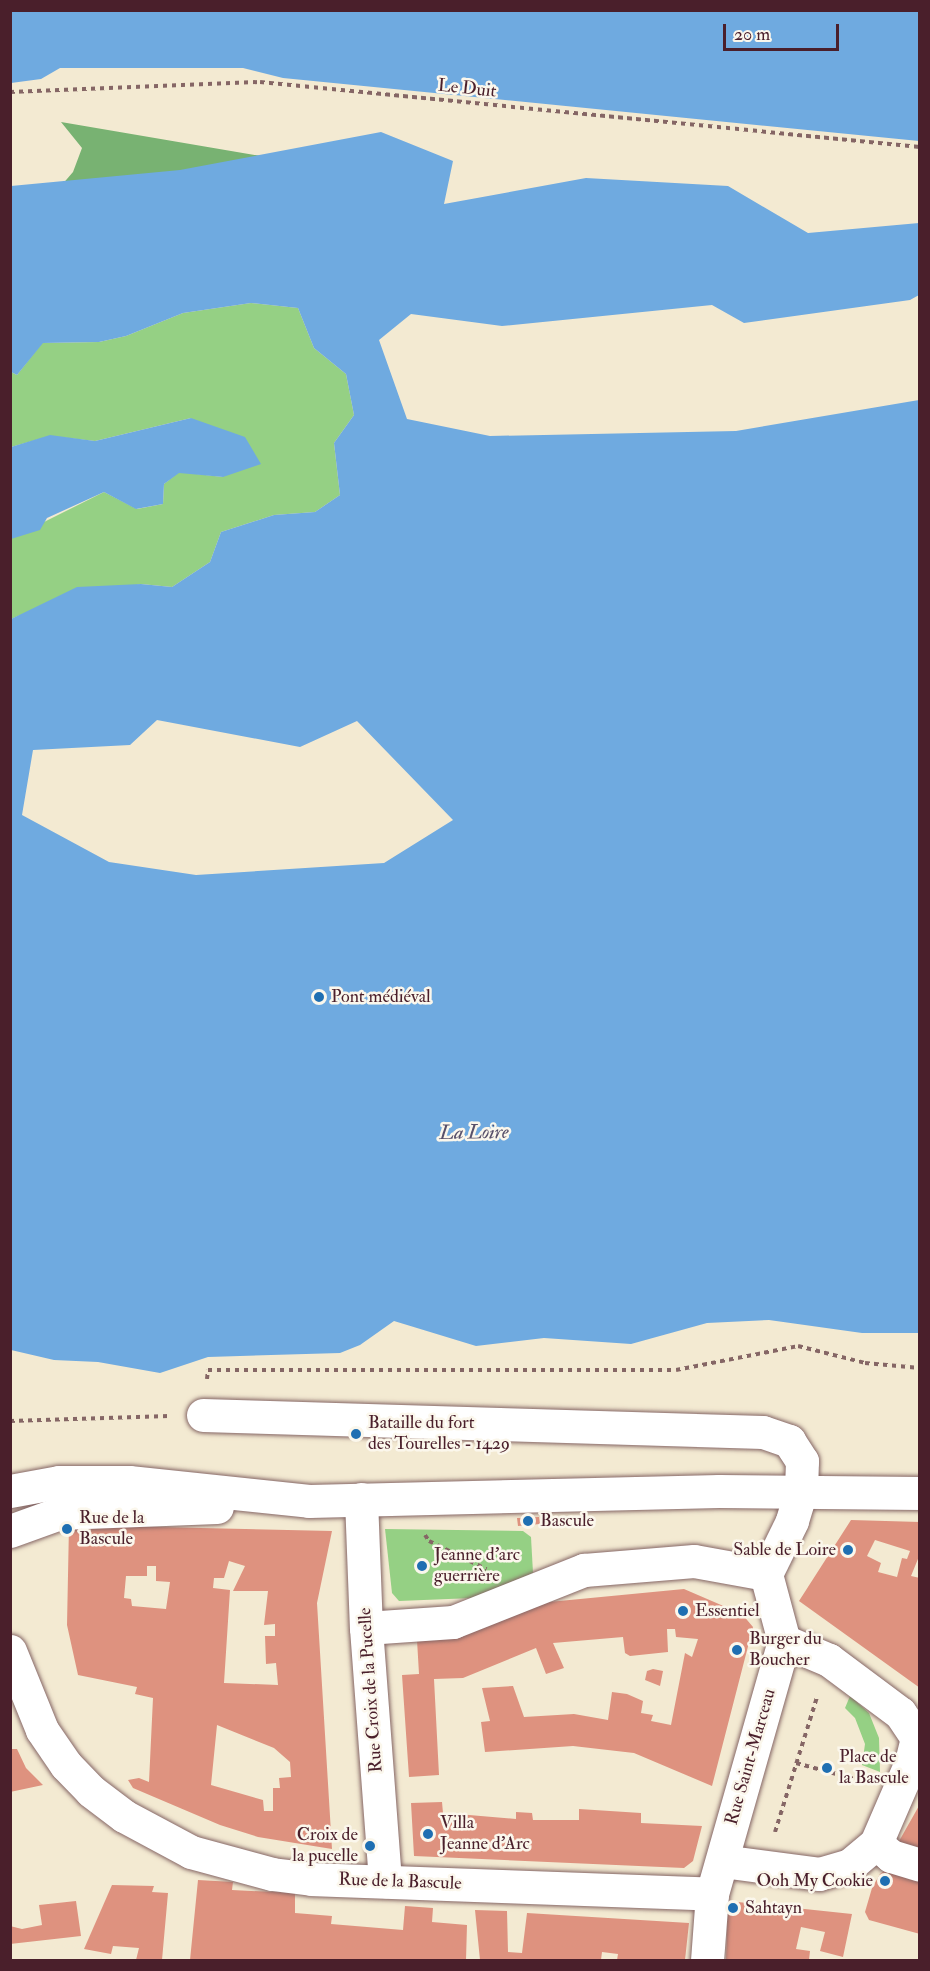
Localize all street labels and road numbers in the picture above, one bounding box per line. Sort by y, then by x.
street label: Le Duit [437,75,497,103]
street label: Rue Croix de la Pucelle [354,1607,388,1773]
street label: Rue Saint-Marceau [721,1686,781,1828]
street label: Rue de la Bascule [338,1869,462,1895]

